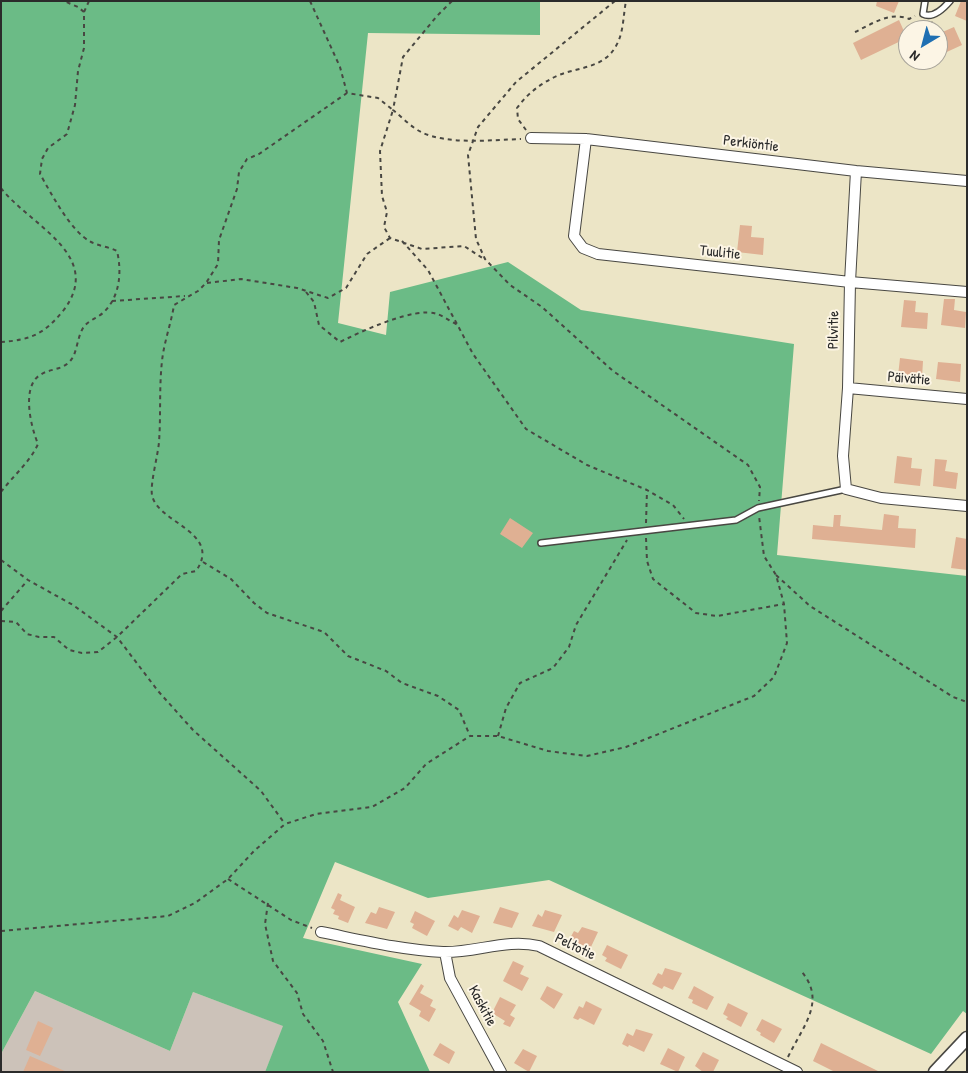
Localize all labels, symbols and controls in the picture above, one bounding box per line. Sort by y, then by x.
north arrow [898,20,948,70]
text: N [906,47,923,66]
street label: Perkiöntie [722,132,780,156]
street label: Tuulitie [699,242,741,264]
street label: Pilvitie [825,311,843,349]
street label: Päivätie [887,368,931,390]
street label: Peltotie [552,930,598,964]
street label: Kaskitie [464,983,500,1029]

